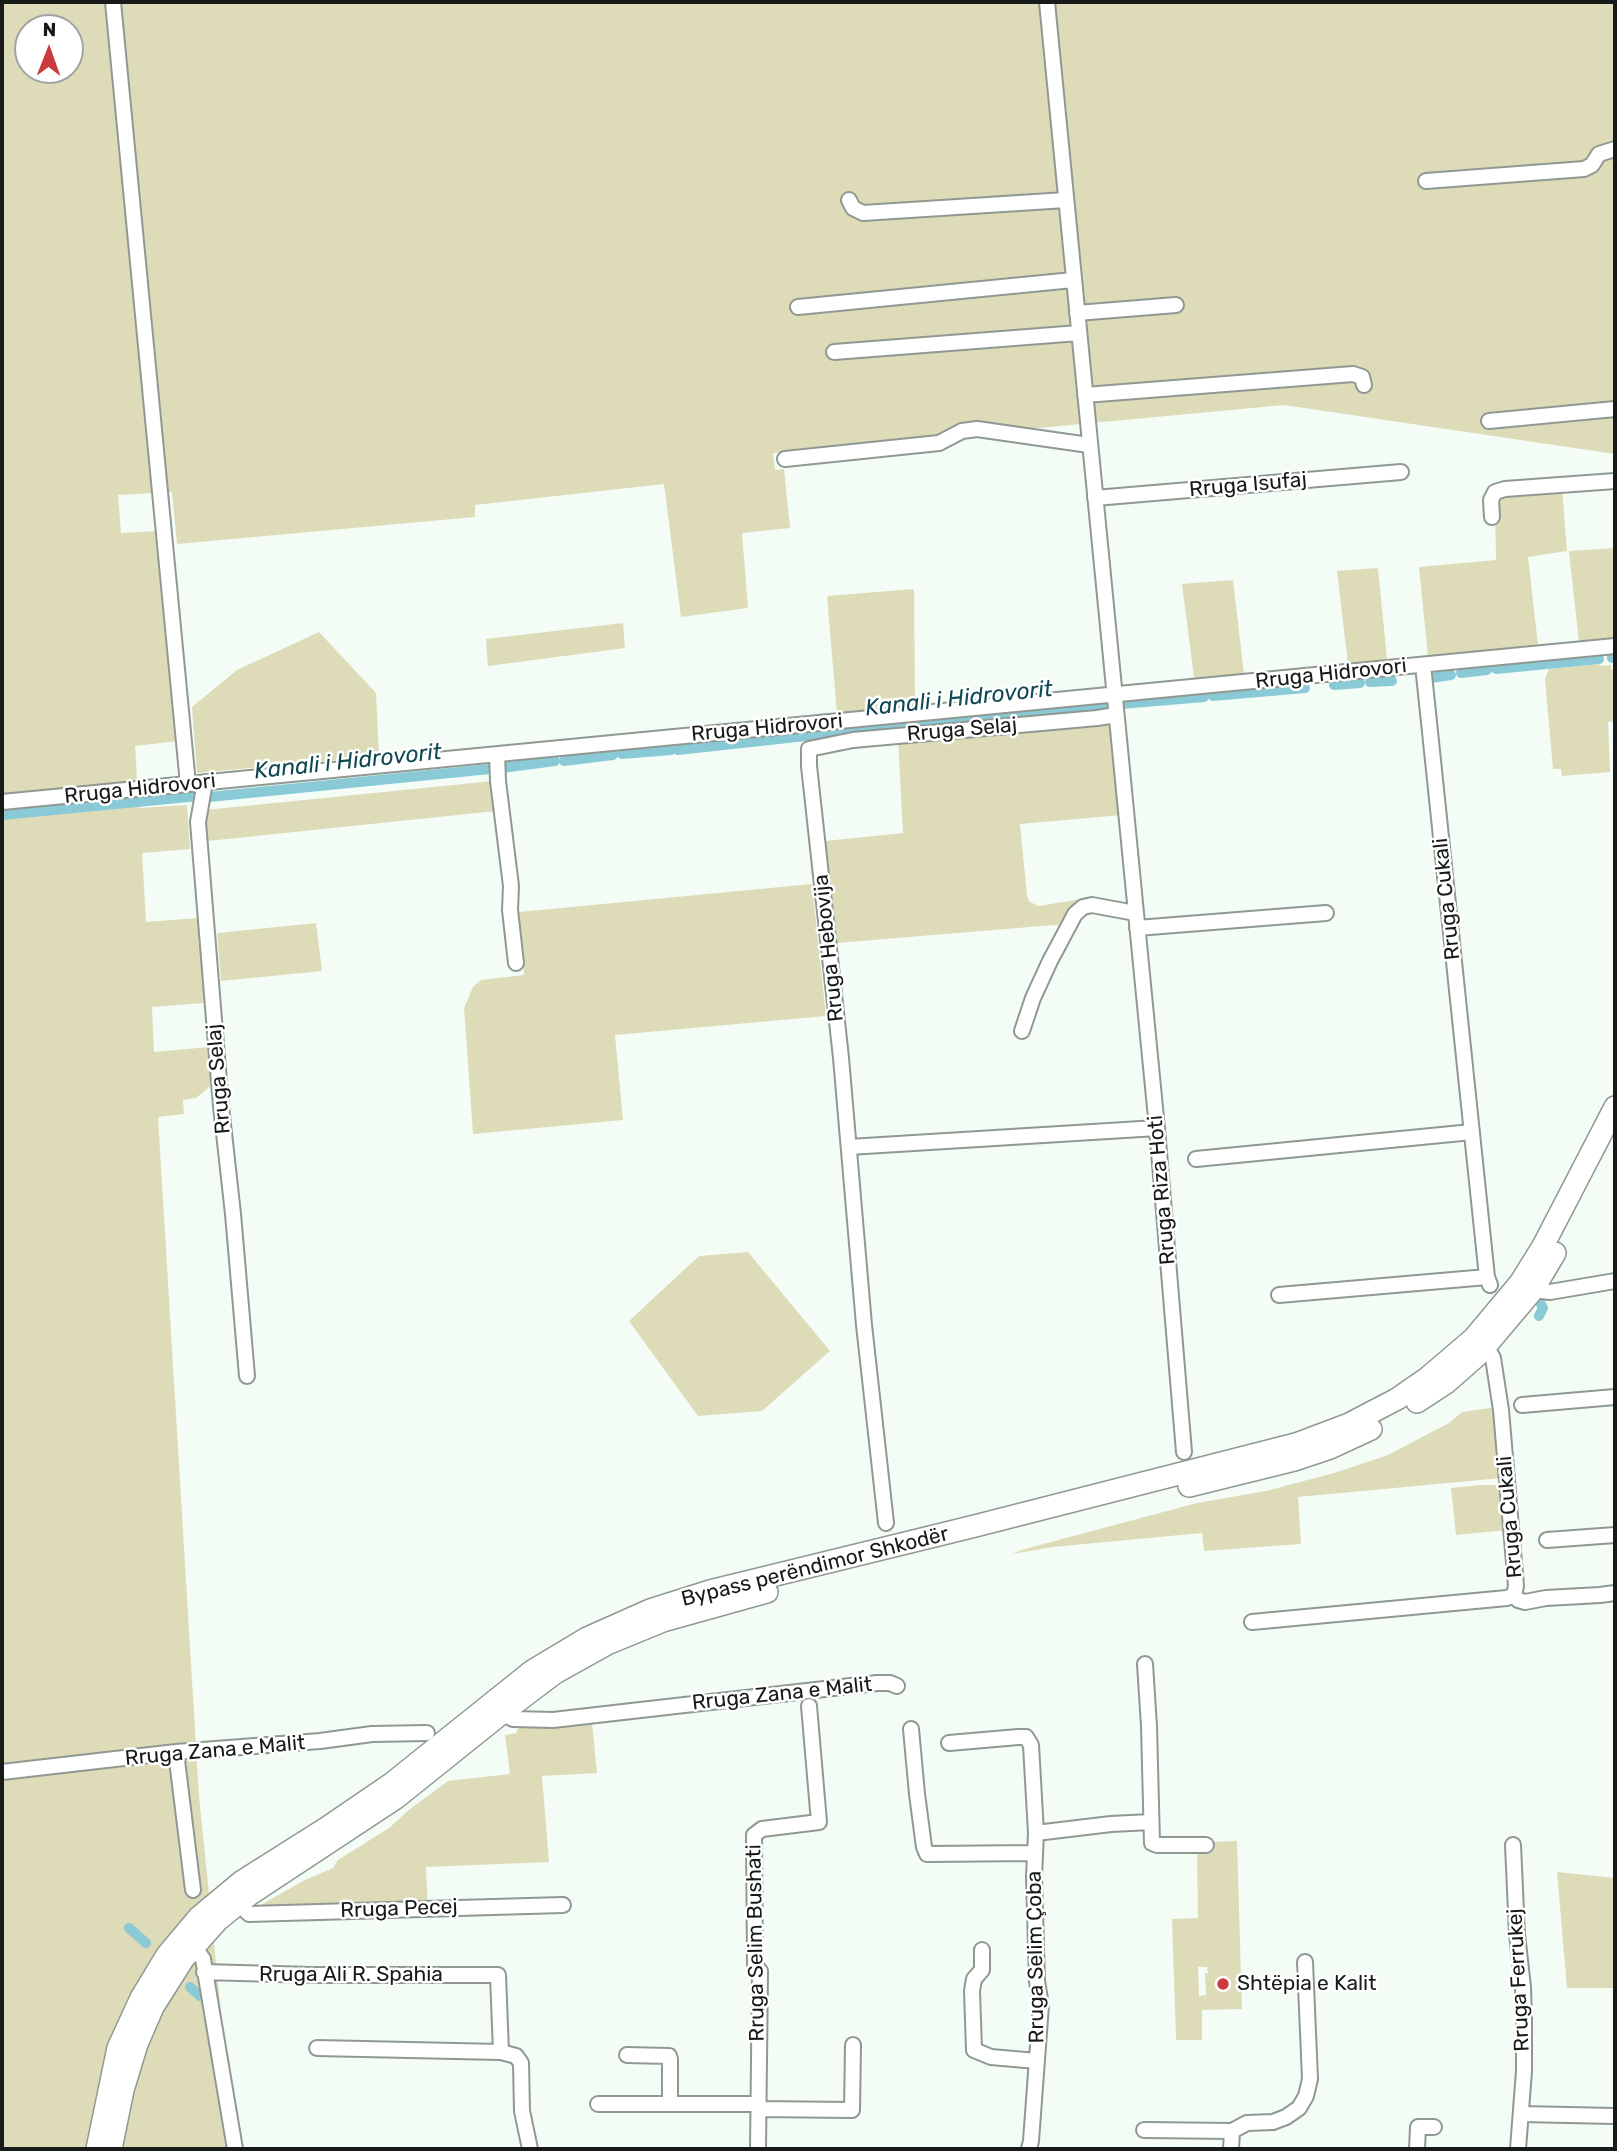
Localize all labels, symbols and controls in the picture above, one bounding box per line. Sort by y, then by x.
north arrow [14,14,84,84]
text: N [42,18,56,41]
street label: Rruga Isufaj [1188,467,1308,503]
street label: Rruga Hidrovori [1254,654,1408,694]
water label: Kanali i Hidrovorit [864,675,1054,723]
street label: Rruga Hidrovori [690,709,844,747]
street label: Rruga Selaj [906,713,1018,747]
water label: Kanali i Hidrovorit [253,738,443,786]
street label: Rruga Hidrovori [63,769,217,809]
street label: Rruga Cukali [1428,837,1466,961]
street label: Rruga Hebovija [809,873,849,1023]
street label: Rruga Selaj [202,1023,236,1135]
street label: Rruga Riza Hoti [1143,1114,1181,1266]
street label: Rruga Cukali [1492,1455,1528,1579]
street label: Bypass perëndimor Shkodër [679,1522,951,1612]
street label: Rruga Zana e Malit [691,1672,873,1716]
street label: Rruga Zana e Malit [124,1731,306,1771]
street label: Rruga Selim Bushati [742,1844,770,2042]
street label: Rruga Selim Çoba [1022,1870,1050,2044]
street label: Rruga Pecej [340,1894,458,1924]
street label: Rruga Ferrukej [1503,1908,1535,2052]
street label: Rruga Ali R. Spahia [259,1962,443,1988]
place label: Shtëpia e Kalit [1237,1971,1376,1997]
marker: Shtëpia e Kalit [1215,1976,1231,1992]

